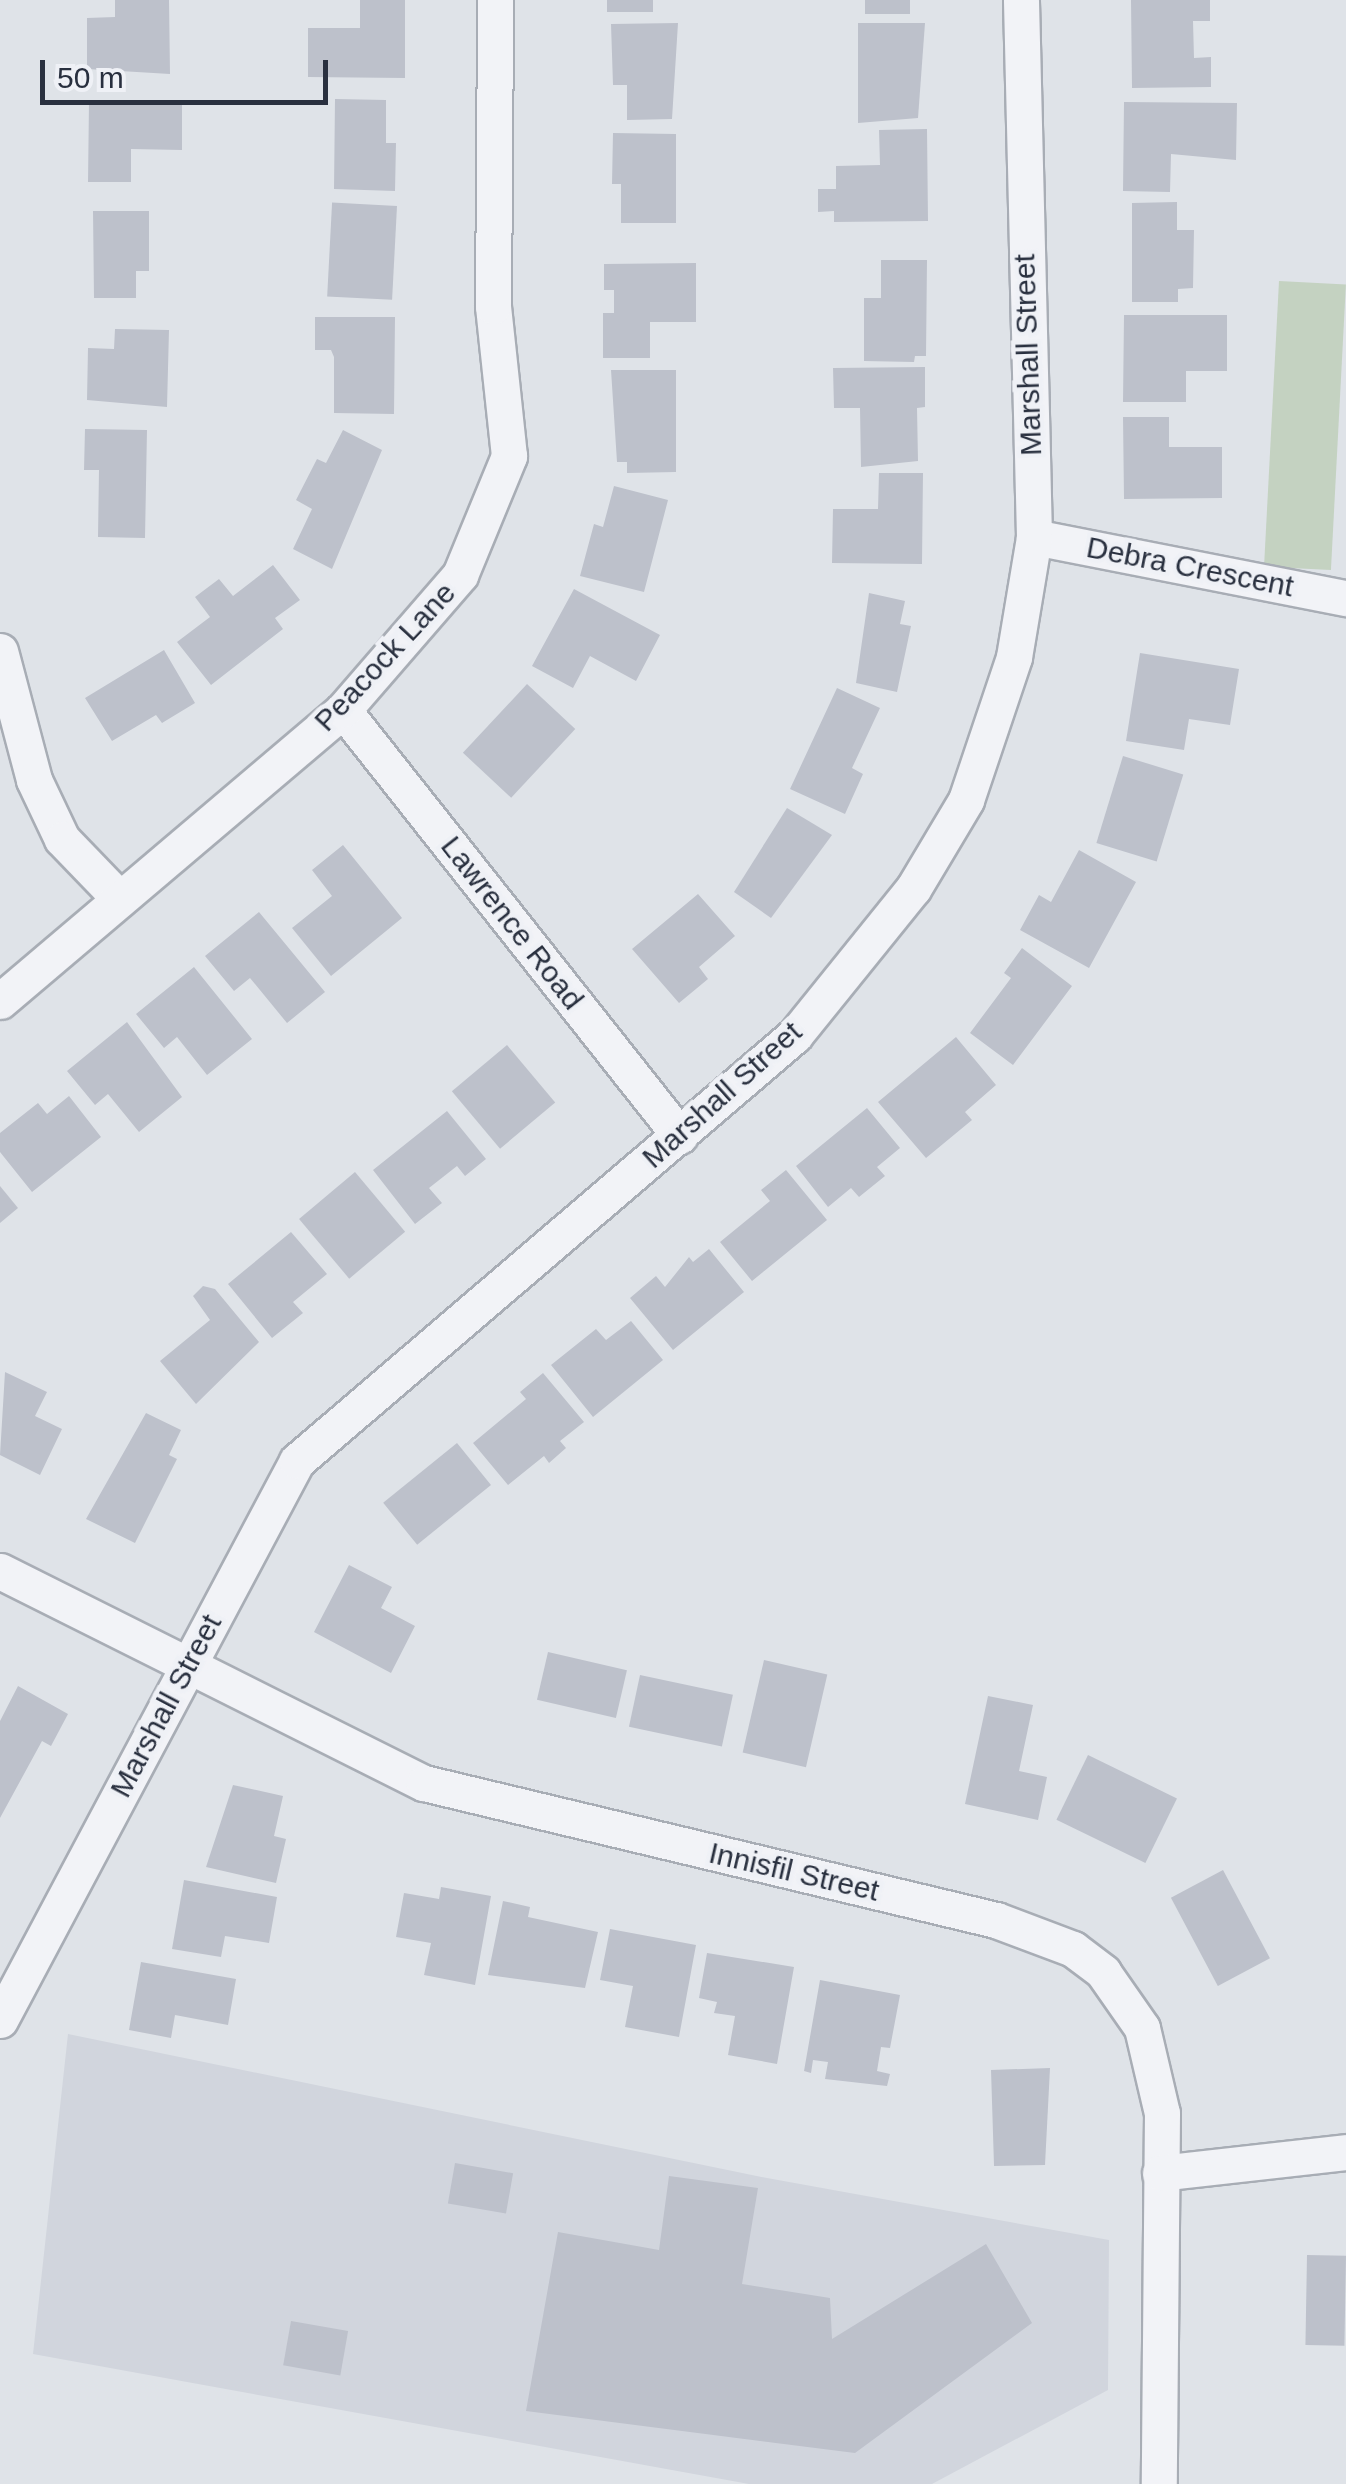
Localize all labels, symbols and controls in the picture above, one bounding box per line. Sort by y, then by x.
scale bar [45,40,332,102]
text: 50 m [57,61,124,94]
street label: Marshall Street [1006,254,1050,456]
street label: Debra Crescent [1083,529,1297,605]
street label: Peacock Lane [307,575,463,739]
street label: Lawrence Road [433,829,591,1017]
street label: Marshall Street [635,1014,809,1176]
street label: Marshall Street [103,1608,229,1804]
street label: Innisfil Street [705,1835,883,1909]

